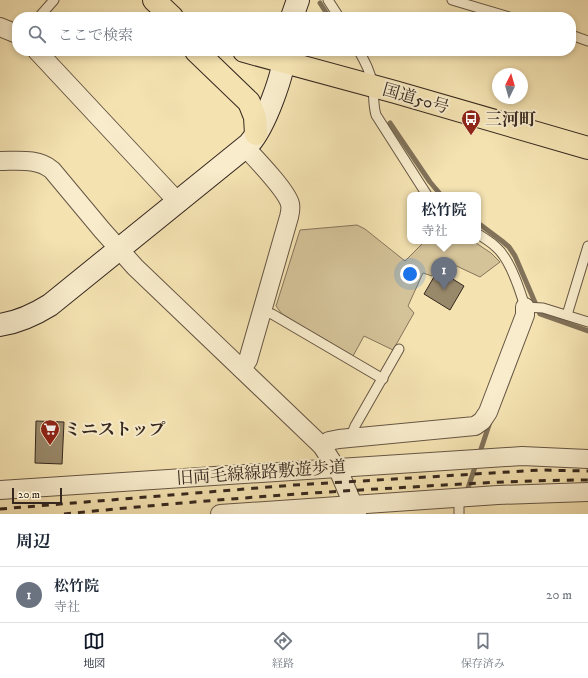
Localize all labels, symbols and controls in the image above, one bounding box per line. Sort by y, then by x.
search box [12,12,576,56]
icon: search [26,23,48,45]
text: ここで検索 [58,26,133,45]
north arrow [492,68,528,104]
street label: 国道50号 [380,79,452,119]
bus stop icon: 三河町 [460,108,482,136]
place label: 三河町 [485,109,536,131]
popup [407,192,481,244]
text: 松竹院 [421,201,467,220]
text: 寺社 [421,223,448,239]
pin: 1 [431,257,457,290]
your location [400,264,420,284]
supermarket icon: ミニストップ [39,418,61,446]
place label: ミニストップ [64,419,166,441]
street label: 旧両毛線線路敷遊歩道 [176,456,347,490]
scale bar [12,486,62,505]
text: 20 m [18,488,40,502]
text: 周辺 [16,531,50,553]
text: 松竹院 [54,577,99,596]
text: 1 [27,587,31,603]
text: 20 m [546,587,572,603]
text: 寺社 [54,599,80,615]
tab: 地図 [83,630,105,671]
tab: 経路 [272,630,294,671]
tab: 保存済み [461,630,505,671]

